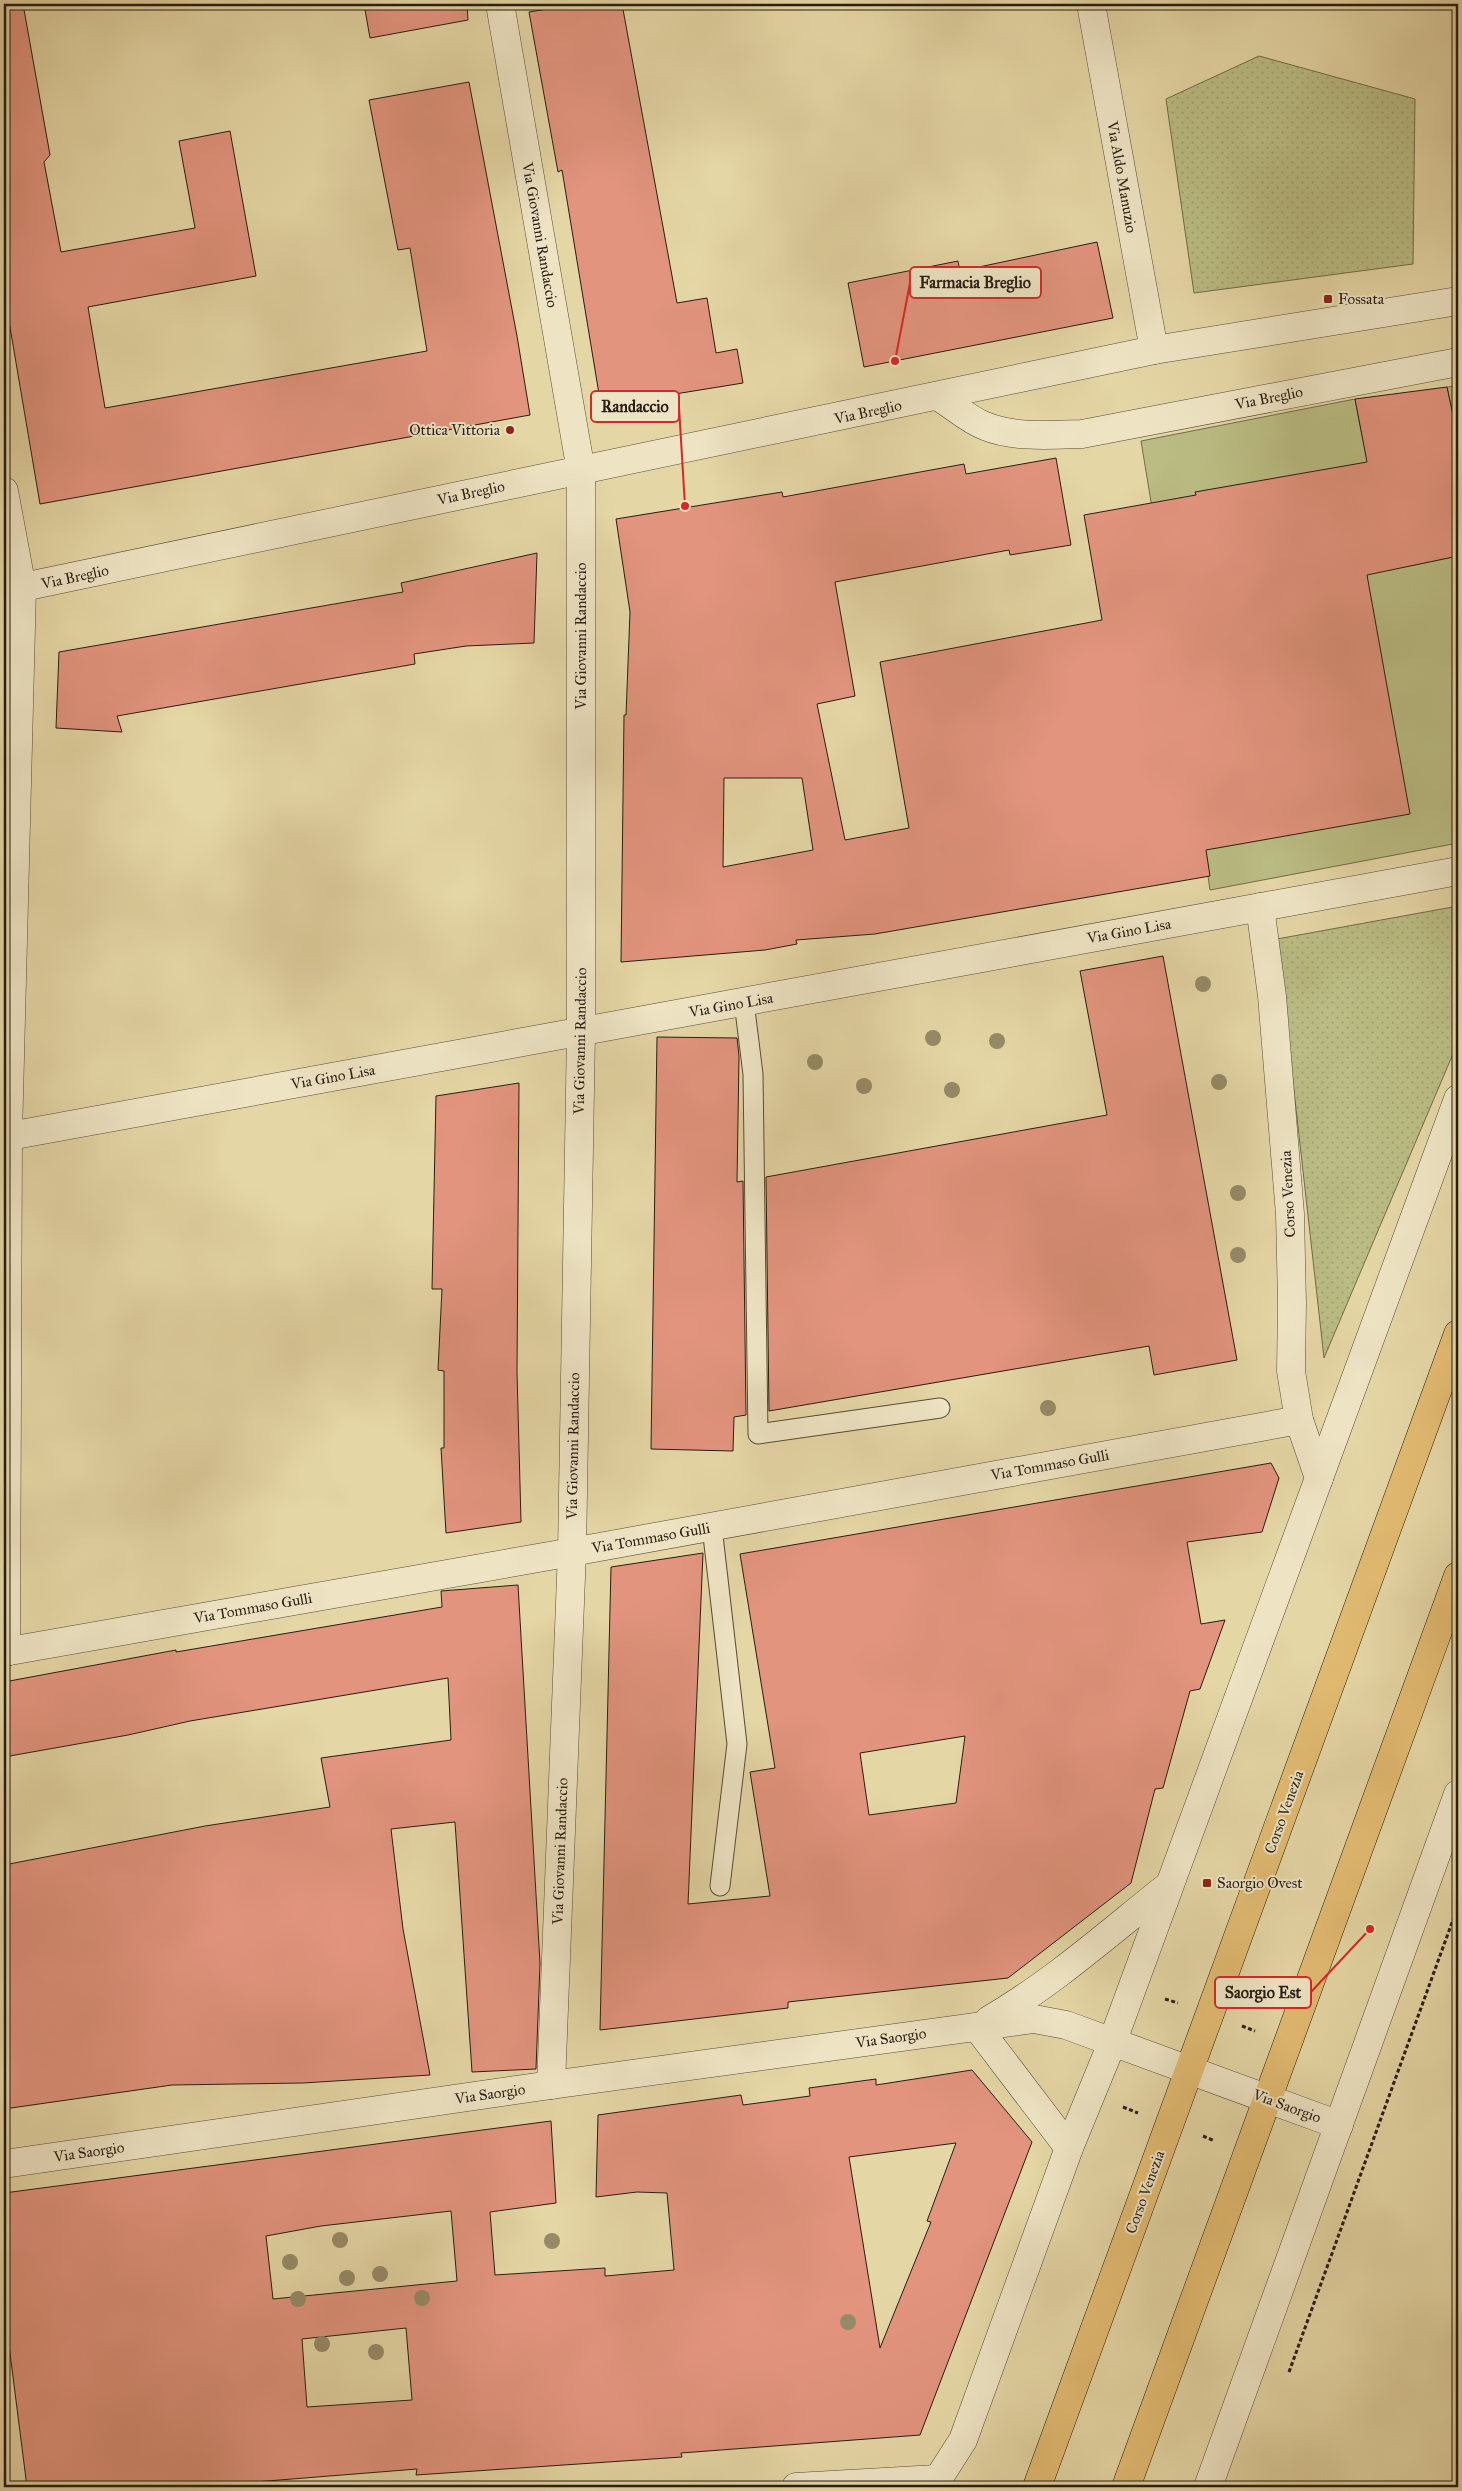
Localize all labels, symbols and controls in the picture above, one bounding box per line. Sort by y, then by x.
street label: Via Aldo Manuzio [1103,119,1141,235]
street label: Via Giovanni Randaccio [518,160,562,309]
callout: Farmacia Breglio [910,267,1041,298]
text: Farmacia Breglio [919,273,1031,293]
place label: Fossata [1338,290,1385,308]
marker: Fossata [1322,293,1334,305]
street label: Via Breglio [1233,383,1305,414]
callout: Randaccio [591,391,679,422]
street label: Via Breglio [832,396,904,428]
text: Randaccio [601,397,669,416]
place label: Ottica Vittoria [409,421,501,439]
marker: Ottica Vittoria [504,424,516,436]
street label: Via Breglio [435,477,507,509]
street label: Via Breglio [39,561,111,593]
street label: Via Giovanni Randaccio [572,562,590,711]
street label: Via Gino Lisa [1084,915,1173,947]
street label: Via Giovanni Randaccio [570,967,590,1116]
street label: Via Gino Lisa [686,989,775,1021]
street label: Via Gino Lisa [288,1061,377,1093]
street label: Corso Venezia [1277,1149,1299,1238]
street label: Via Giovanni Randaccio [563,1372,583,1521]
street label: Via Tommaso Gulli [988,1446,1111,1484]
street label: Via Tommaso Gulli [589,1519,712,1557]
street label: Via Tommaso Gulli [191,1589,314,1627]
street label: Corso Venezia [1261,1767,1308,1856]
street label: Via Giovanni Randaccio [548,1777,572,1926]
place label: Saorgio Ovest [1217,1874,1303,1892]
marker: Saorgio Ovest [1201,1877,1213,1889]
callout: Saorgio Est [1215,1977,1311,2008]
text: Saorgio Est [1225,1983,1302,2003]
street label: Via Saorgio [854,2024,928,2052]
street label: Via Saorgio [453,2080,527,2108]
street label: Via Saorgio [1250,2085,1324,2127]
street label: Via Saorgio [52,2138,126,2166]
street label: Corso Venezia [1122,2147,1169,2236]

